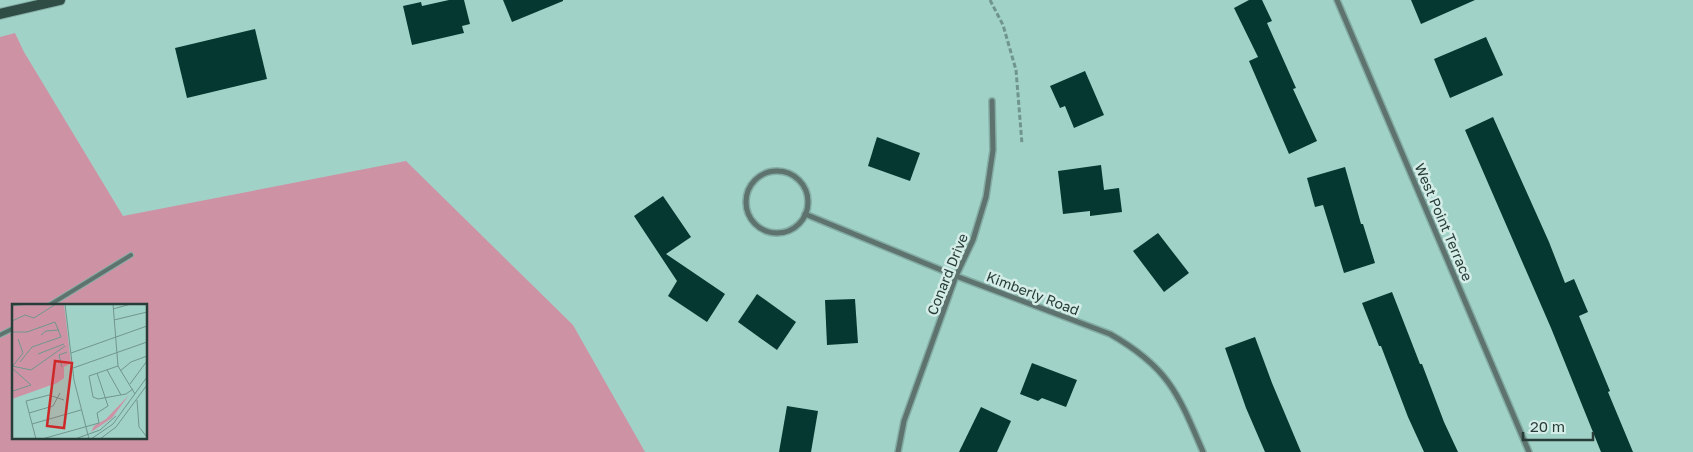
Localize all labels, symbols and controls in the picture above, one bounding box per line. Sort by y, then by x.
street label: West Point Terrace [1412,161,1476,283]
street label: Conard Drive [923,231,971,317]
street label: Kimberly Road [984,268,1082,318]
inset map [12,304,148,440]
scale bar [1523,410,1593,442]
text: 20 m [1530,417,1565,435]

